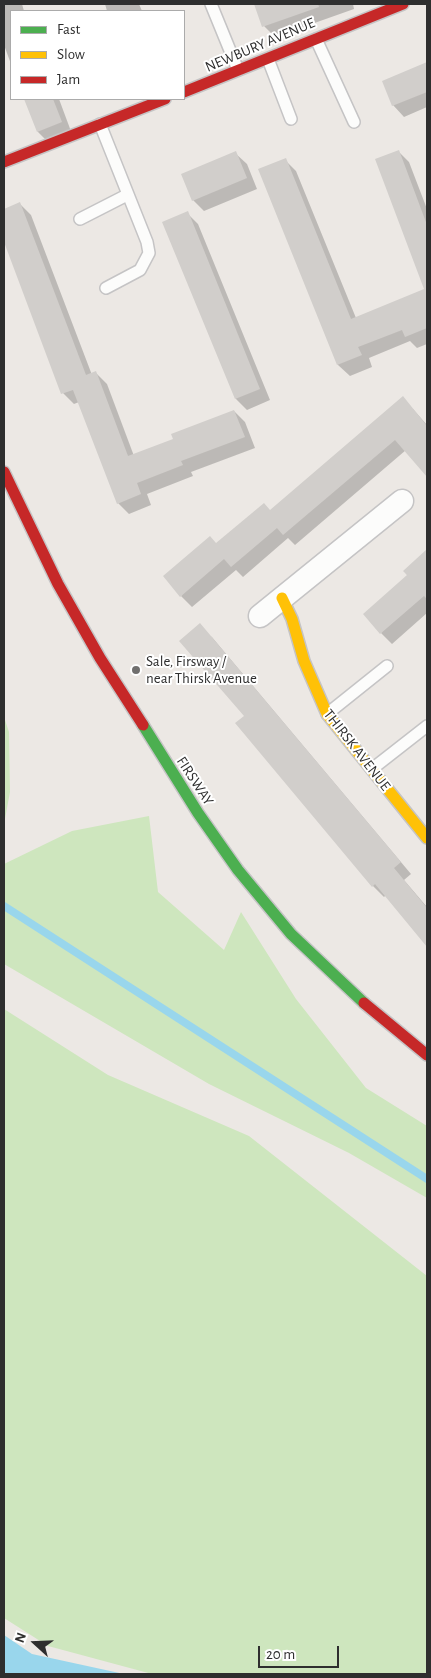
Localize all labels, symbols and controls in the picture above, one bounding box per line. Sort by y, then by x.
legend [10,10,185,100]
street label: NEWBURY AVENUE [202,14,318,76]
text: Fast [57,22,80,37]
text: Slow [57,47,85,62]
text: Jam [57,72,80,87]
place label: Sale, Firsway / near Thirsk Avenue [146,652,257,687]
marker: Sale, Firsway / near Thirsk Avenue [130,664,142,676]
street label: THIRSK AVENUE [320,706,394,794]
street label: FIRSWAY [173,753,217,809]
north arrow [10,1618,60,1668]
text: N [13,1631,29,1645]
scale bar [261,1636,342,1668]
text: 20 m [266,1647,295,1662]

